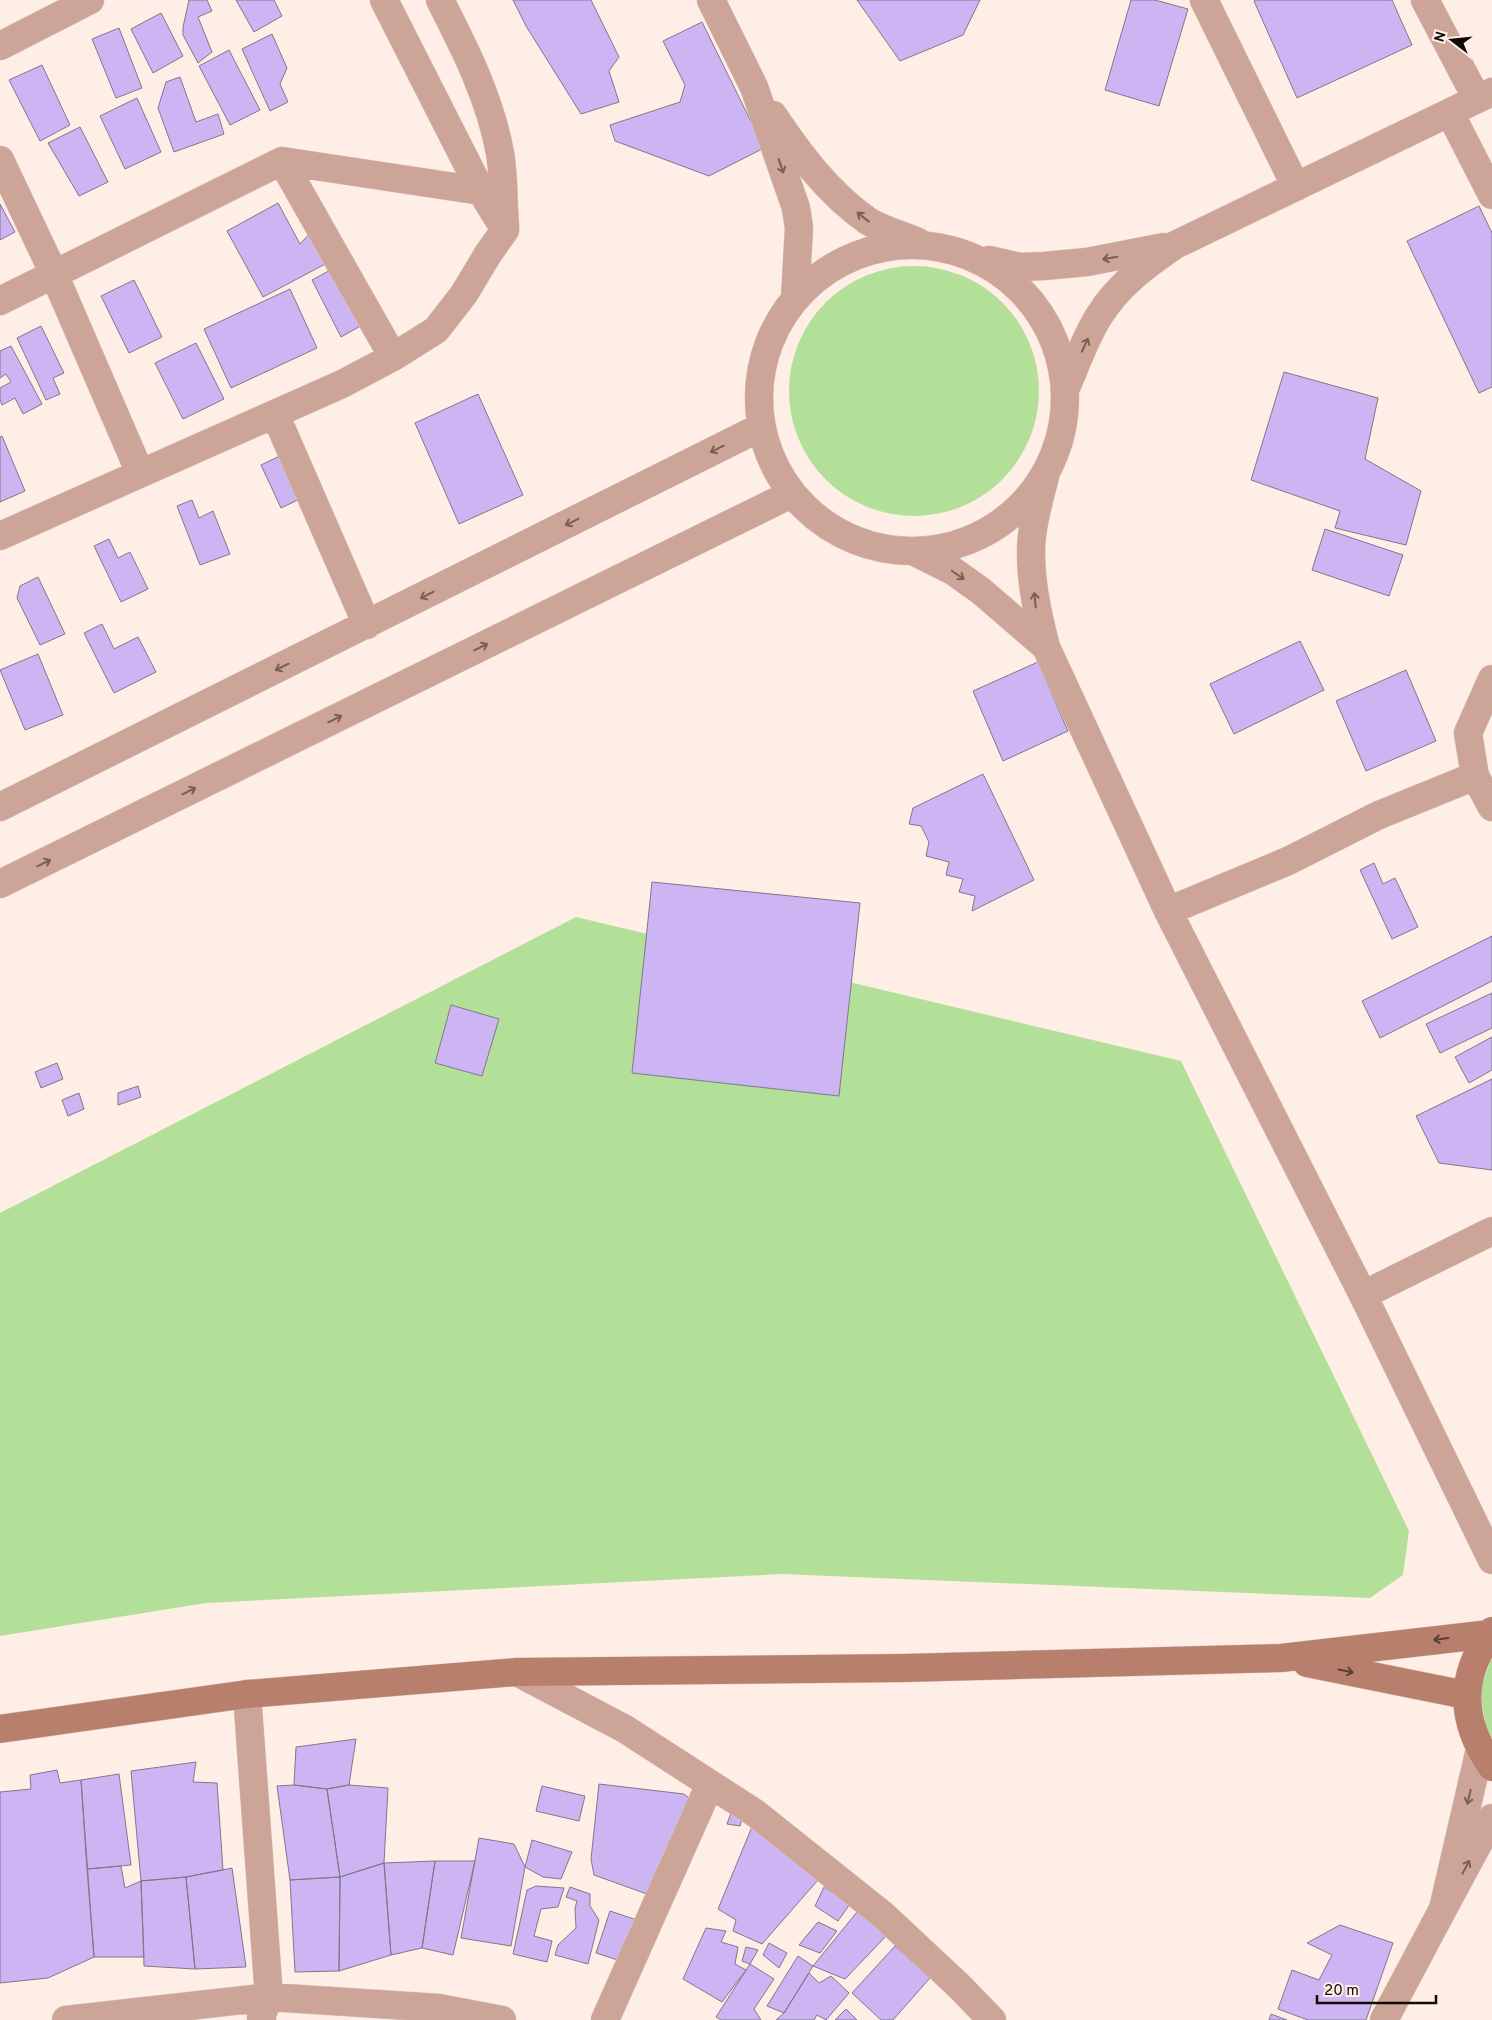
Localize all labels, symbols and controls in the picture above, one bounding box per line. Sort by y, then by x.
north arrow [1427,15,1477,65]
text: N [1431,30,1451,44]
one-way arrow [777,158,786,174]
one-way arrow [857,211,870,222]
one-way arrow [1102,254,1118,264]
one-way arrow [1080,338,1090,353]
one-way arrow [710,444,725,454]
one-way arrow [565,518,580,527]
one-way arrow [951,570,965,580]
one-way arrow [420,591,435,600]
one-way arrow [1030,592,1040,608]
one-way arrow [473,642,488,651]
one-way arrow [275,663,290,673]
one-way arrow [327,714,342,723]
one-way arrow [182,786,197,796]
one-way arrow [36,858,51,867]
one-way arrow [1433,1634,1449,1644]
one-way arrow [1337,1667,1353,1676]
one-way arrow [1464,1788,1473,1804]
one-way arrow [1462,1860,1471,1875]
scale bar [1317,1972,1436,2004]
text: 20 m [1324,1982,1359,2001]

